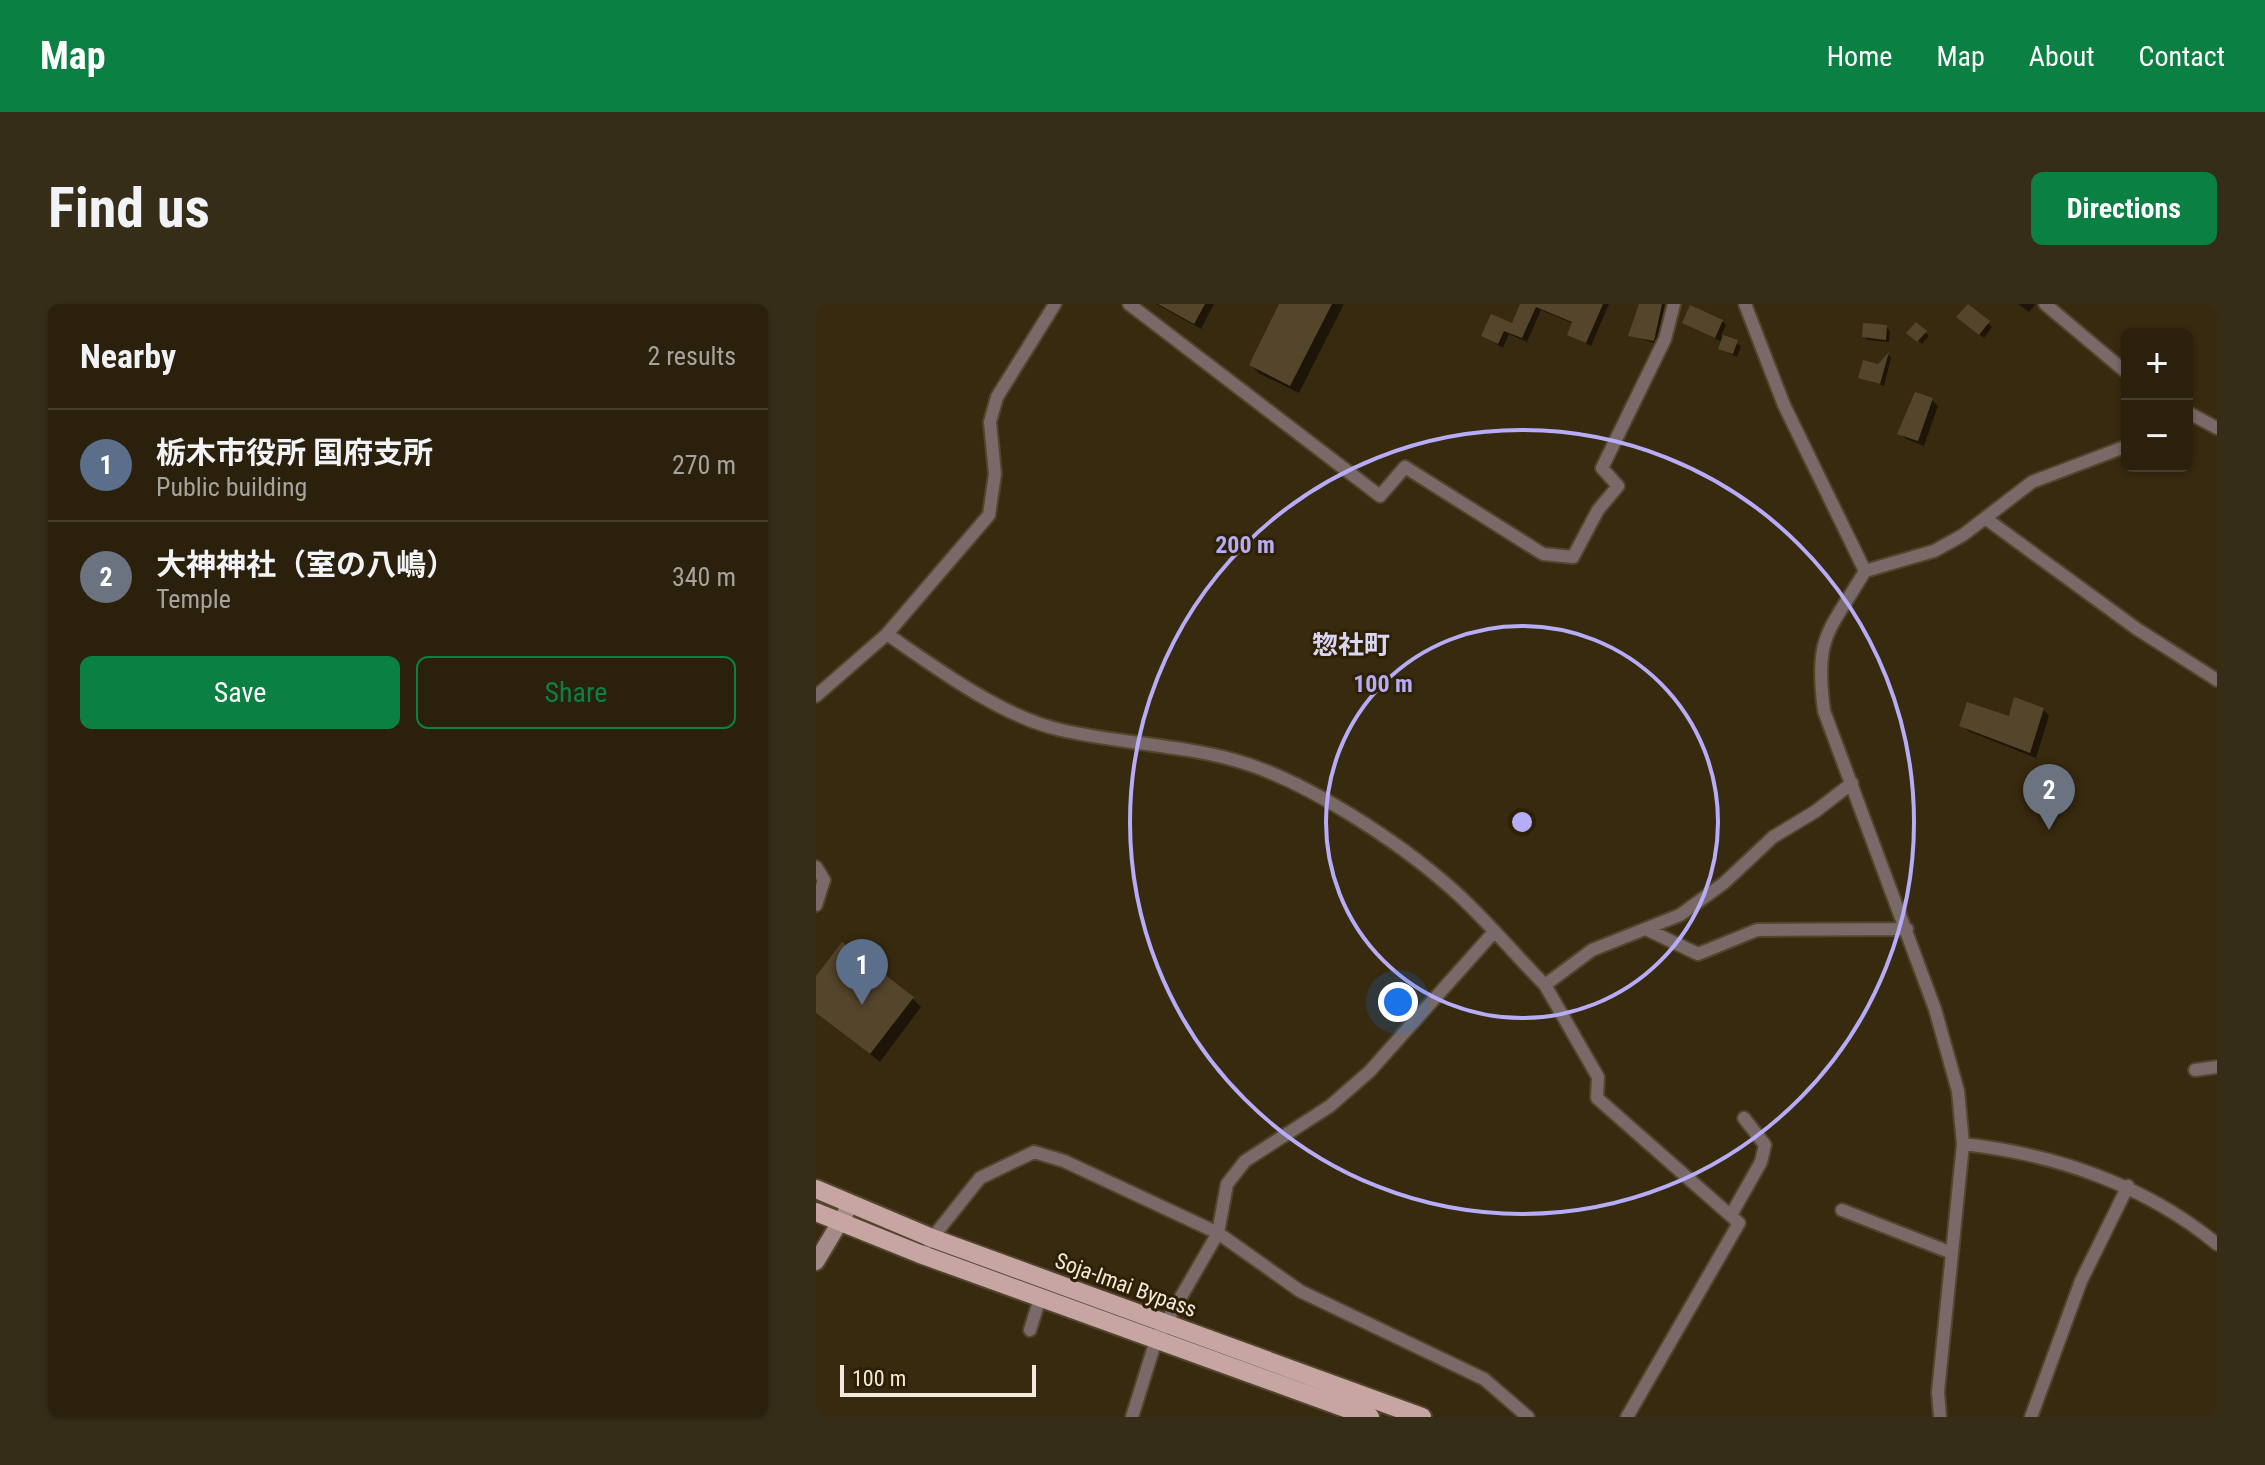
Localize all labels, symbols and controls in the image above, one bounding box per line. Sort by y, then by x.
text: Map [40,34,106,78]
text: Home [1827,40,1892,73]
text: Map [1936,40,1985,73]
text: About [2029,40,2095,73]
text: Contact [2139,40,2225,73]
button: Directions [2031,172,2217,245]
text: Find us [48,175,210,241]
map controls [2121,328,2193,472]
button: + [2121,328,2193,400]
text: Nearby [80,336,176,376]
text: 2 results [647,341,736,371]
button: − [2121,400,2193,472]
text: 栃木市役所 国府支所 [156,435,433,470]
text: 1 [99,450,113,480]
text: 270 m [672,450,736,480]
text: Public building [156,472,307,502]
text: 200 m [1215,531,1275,559]
text: 大神神社（室の八嶋） [156,547,456,582]
text: 2 [99,562,113,592]
text: 340 m [672,562,736,592]
text: Temple [156,584,231,614]
district label: 惣社町 [1312,630,1390,660]
button: Save [80,656,400,729]
button: Share [416,656,736,729]
text: 100 m [1353,670,1413,698]
pin: 2 [2023,764,2075,830]
centre of rings [1508,808,1536,836]
pin: 1 [836,939,888,1005]
your location [1378,982,1418,1022]
street label: Soja-Imai Bypass [1052,1248,1200,1322]
scale bar [840,1361,1036,1397]
text: 100 m [852,1366,906,1391]

